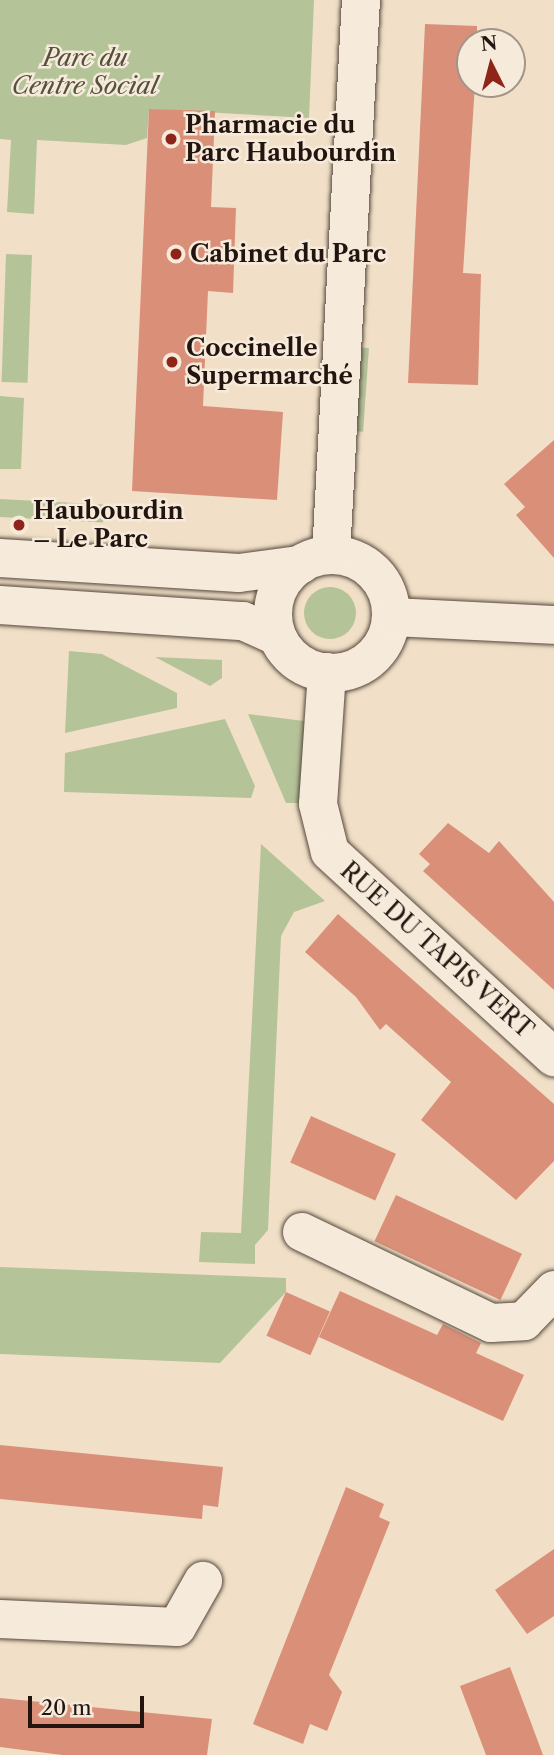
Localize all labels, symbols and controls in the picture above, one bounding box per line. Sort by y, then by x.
north arrow [456,28,526,98]
text: N [480,31,498,56]
park label: Parc du Centre Social [12,44,158,100]
place label: Pharmacie du Parc Haubourdin [185,111,396,167]
marker: Pharmacie du Parc Haubourdin [163,131,179,147]
place label: Cabinet du Parc [190,240,386,268]
marker: Cabinet du Parc [168,246,184,262]
place label: Coccinelle Supermarché [186,334,353,390]
marker: Coccinelle Supermarché [164,354,180,370]
place label: Haubourdin – Le Parc [33,497,184,553]
marker: Haubourdin – Le Parc [11,517,27,533]
street label: RUE DU TAPIS VERT [334,855,540,1045]
scale bar [32,1682,147,1726]
text: 20 m [41,1695,92,1720]

